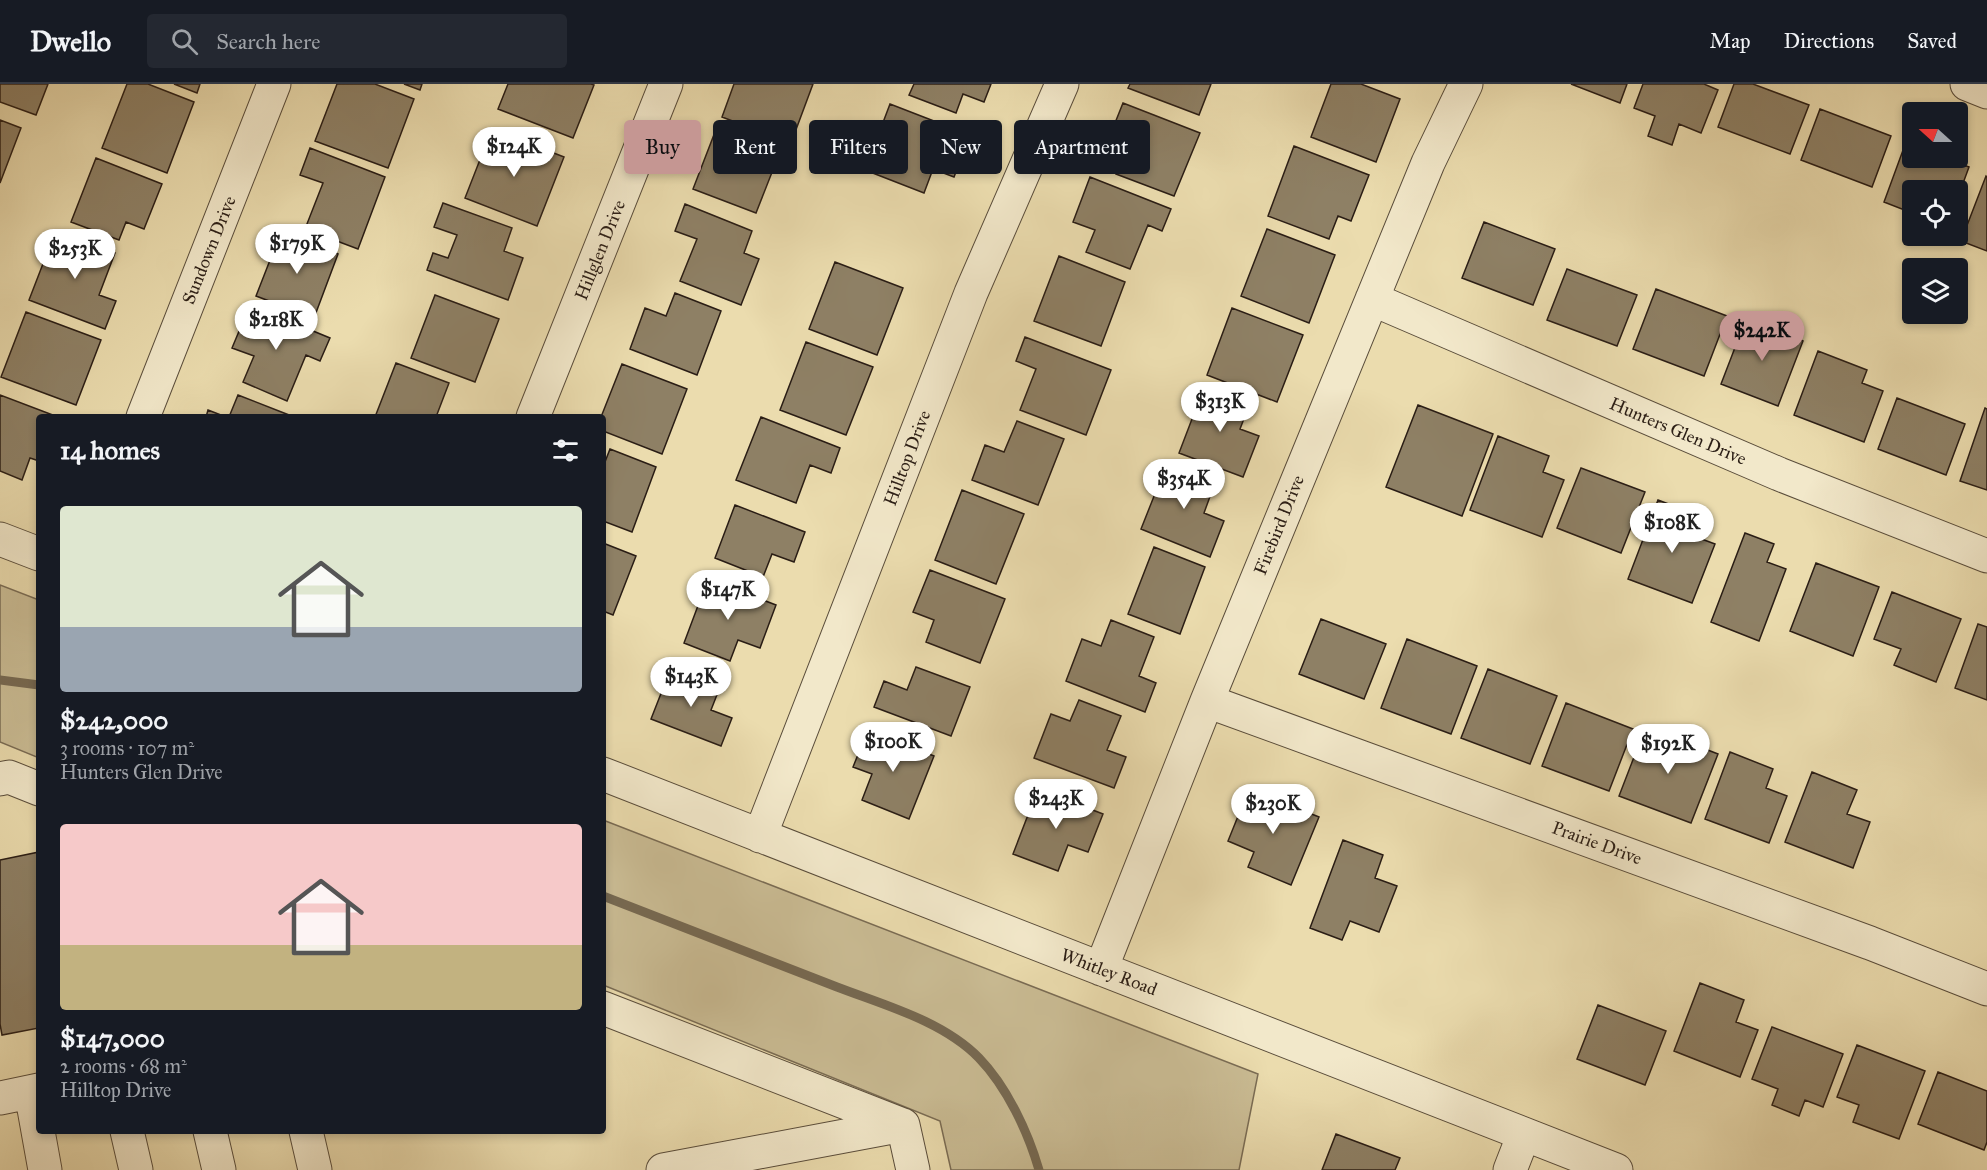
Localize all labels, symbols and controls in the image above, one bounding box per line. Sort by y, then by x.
search box [147,14,567,68]
text: Dwello [30,24,111,59]
icon: search [168,25,201,58]
text: Search here [216,28,320,55]
text: Map [1710,28,1751,54]
text: Directions [1784,28,1874,54]
text: Saved [1907,28,1957,54]
north arrow [1902,102,1968,168]
map controls [1902,102,1968,324]
chip: Buy [624,120,701,174]
chip: Rent [713,120,797,174]
chip: Filters [809,120,908,174]
chip: New [920,120,1002,174]
chip: Apartment [1014,120,1150,174]
pin: $124K [472,127,556,178]
text: $124K [486,134,542,158]
button: locate [1902,180,1968,246]
street label: Sundown Drive [177,193,241,307]
street label: Hillglen Drive [570,197,631,304]
pin: $179K [255,224,339,275]
pin: $253K [33,229,117,280]
text: $179K [269,231,325,255]
text: $253K [48,236,102,260]
button: layers [1902,258,1968,324]
pin: $218K [234,300,318,351]
text: $218K [249,307,303,331]
pin: $242K [1720,311,1804,362]
text: $242K [1733,318,1791,342]
pin: $313K [1178,382,1262,433]
text: $313K [1195,389,1245,413]
street label: Hunters Glen Drive [1606,392,1750,470]
street label: Hilltop Drive [879,407,935,509]
text: 14 homes [60,434,160,466]
icon: filters [549,434,582,467]
pin: $354K [1142,459,1226,510]
text: $354K [1157,466,1211,490]
street label: Firebird Drive [1249,472,1309,578]
pin: $108K [1630,503,1714,554]
text: $108K [1644,510,1700,534]
icon: home [267,545,375,653]
pin: $147K [686,570,770,621]
text: $147K [700,577,756,601]
pin: $143K [649,657,733,708]
text: $143K [664,664,718,688]
text: $242,000 [60,704,168,736]
pin: $100K [851,722,935,773]
pin: $192K [1626,724,1710,775]
text: $100K [864,729,922,753]
text: $192K [1641,731,1695,755]
text: 3 rooms · 107 m² [60,736,194,760]
text: Hunters Glen Drive [60,760,223,784]
pin: $243K [1014,779,1098,830]
pin: $230K [1231,784,1315,835]
text: $243K [1028,786,1084,810]
text: $230K [1245,791,1301,815]
street label: Prairie Drive [1549,817,1645,869]
icon: home [267,863,375,971]
street label: Whitley Road [1058,944,1160,1000]
text: $147,000 [60,1022,165,1054]
text: 2 rooms · 68 m² [60,1054,187,1078]
text: Hilltop Drive [60,1078,171,1102]

